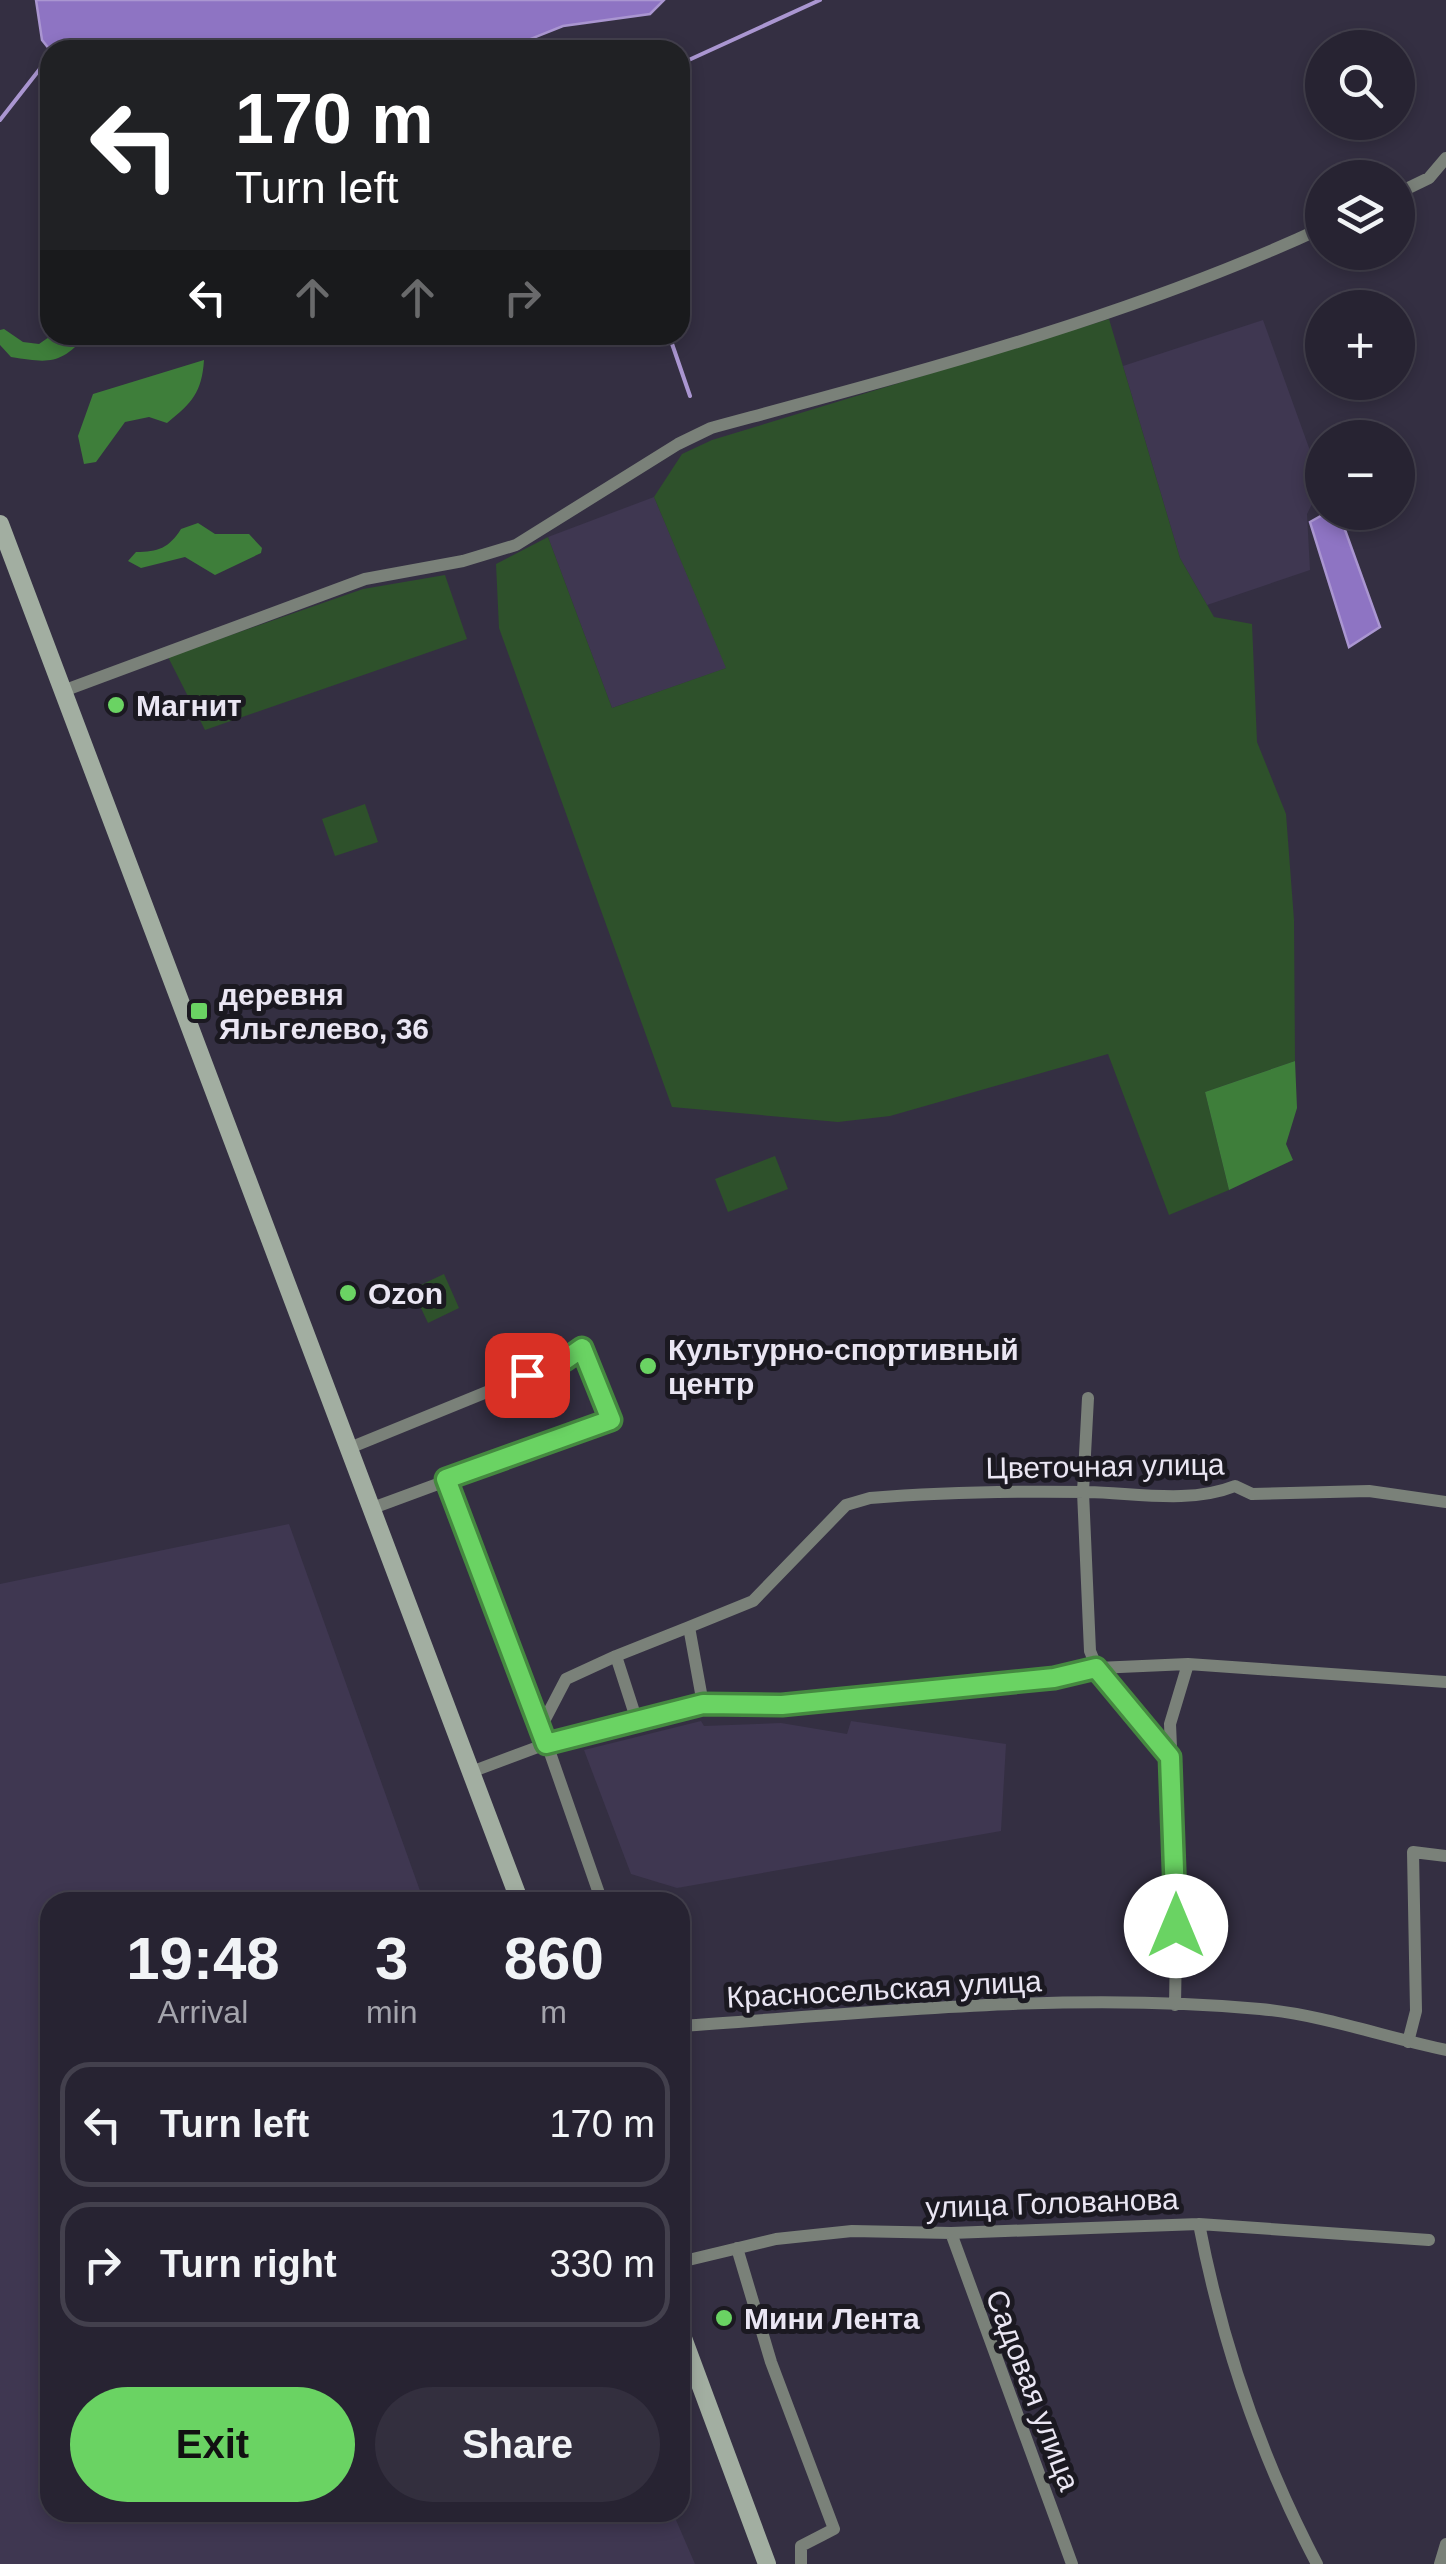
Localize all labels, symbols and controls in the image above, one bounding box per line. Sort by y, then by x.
map controls [1305,30,1415,530]
button: search [1305,30,1415,140]
icon: left [70,80,200,210]
text: 170 m [235,80,433,158]
button: layers [1305,160,1415,270]
text: Turn left [235,162,398,213]
icon: left [180,270,235,325]
icon: ahead [285,270,340,325]
icon: ahead [390,270,445,325]
icon: right [495,270,550,325]
button: + [1305,290,1415,400]
button: − [1305,420,1415,530]
place label: Магнит [136,689,242,722]
marker: Магнит [105,694,127,716]
place label: деревня Яльгелево, 36 [219,978,429,1045]
marker: деревня Яльгелево, 36 [188,1000,210,1022]
place label: Ozon [368,1277,443,1310]
marker: Ozon [337,1282,359,1304]
pin [485,1333,570,1418]
place label: Культурно-спортивный центр [668,1333,1019,1400]
icon: arrive [500,1348,555,1403]
marker: Культурно-спортивный центр [637,1355,659,1377]
street label: Цветочная улица [985,1447,1225,1485]
position arrow [1124,1874,1228,1978]
text: 19:48 [126,1925,280,1992]
text: 3 [375,1925,408,1992]
text: 860 [504,1925,604,1992]
street label: Красносельская улица [726,1964,1043,2014]
text: Arrival [158,1994,248,2030]
text: min [366,1994,417,2030]
text: m [540,1994,567,2030]
icon: left [75,2097,130,2152]
text: Turn left [160,2103,309,2145]
text: 170 m [549,2103,655,2145]
street label: улица Голованова [925,2182,1180,2224]
icon: right [75,2237,130,2292]
text: Turn right [160,2243,337,2285]
text: 330 m [549,2243,655,2285]
street label: Садовая улица [980,2285,1087,2495]
place label: Мини Лента [744,2302,920,2335]
marker: Мини Лента [713,2307,735,2329]
button: Exit [70,2387,355,2502]
button: Share [375,2387,660,2502]

